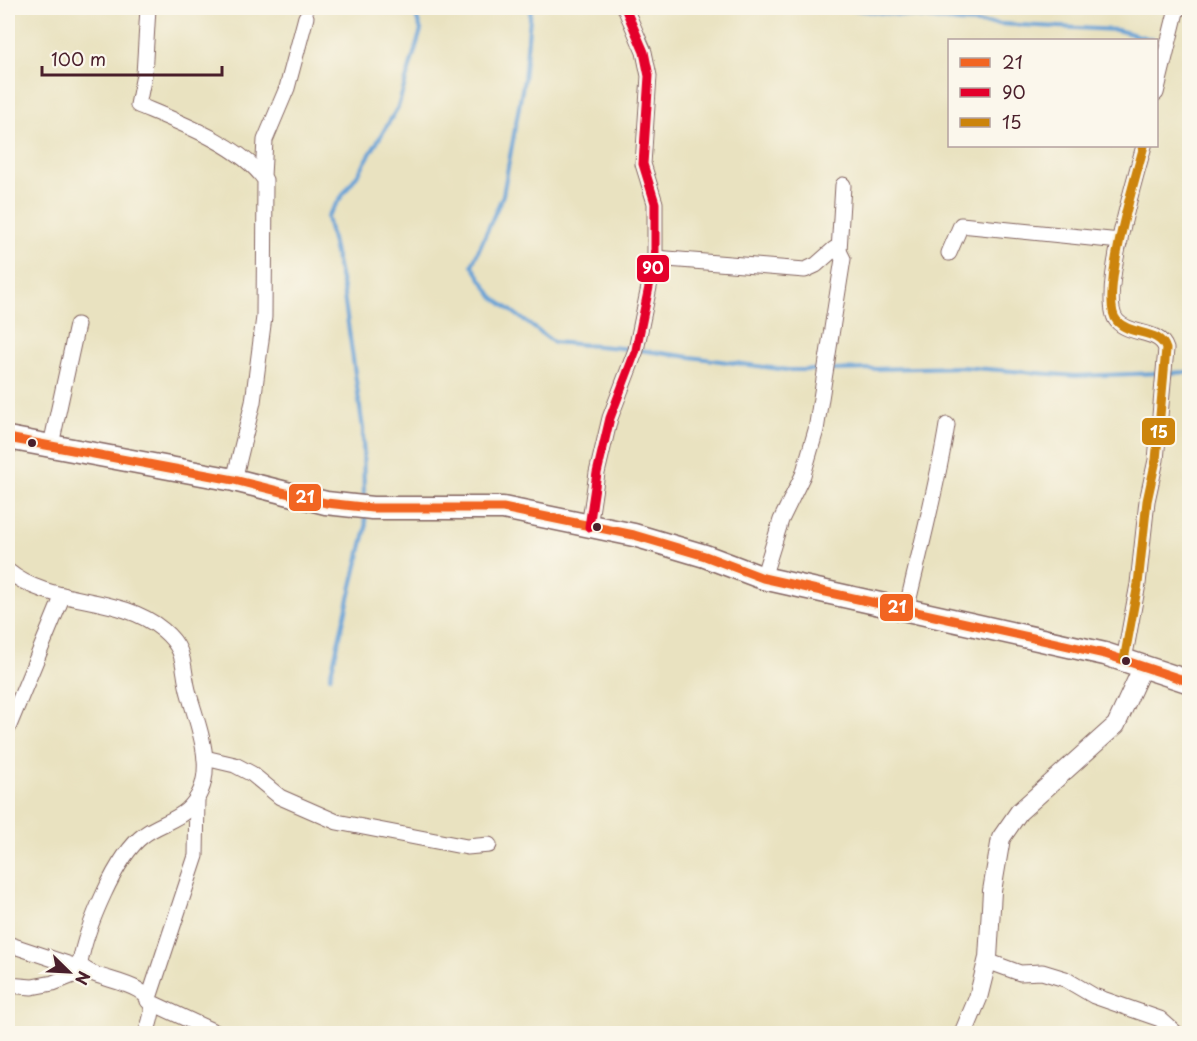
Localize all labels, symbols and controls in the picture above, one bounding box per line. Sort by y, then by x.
scale bar [42,39,222,77]
legend [948,39,1158,147]
text: 100 m [51,45,106,72]
text: 21 [1002,48,1023,75]
text: 90 [1002,78,1026,105]
text: 15 [1002,108,1022,135]
line badge: 90 [636,254,670,283]
text: 90 [642,255,664,279]
line badge: 15 [1141,417,1176,446]
text: 15 [1150,419,1168,443]
unlabelled marker [26,437,38,449]
line badge: 21 [288,483,322,512]
text: 21 [296,484,315,508]
unlabelled marker [591,521,603,533]
line badge: 21 [879,593,914,622]
text: 21 [888,594,907,618]
unlabelled marker [1120,655,1132,667]
north arrow [39,942,99,1002]
text: N [70,968,97,989]

